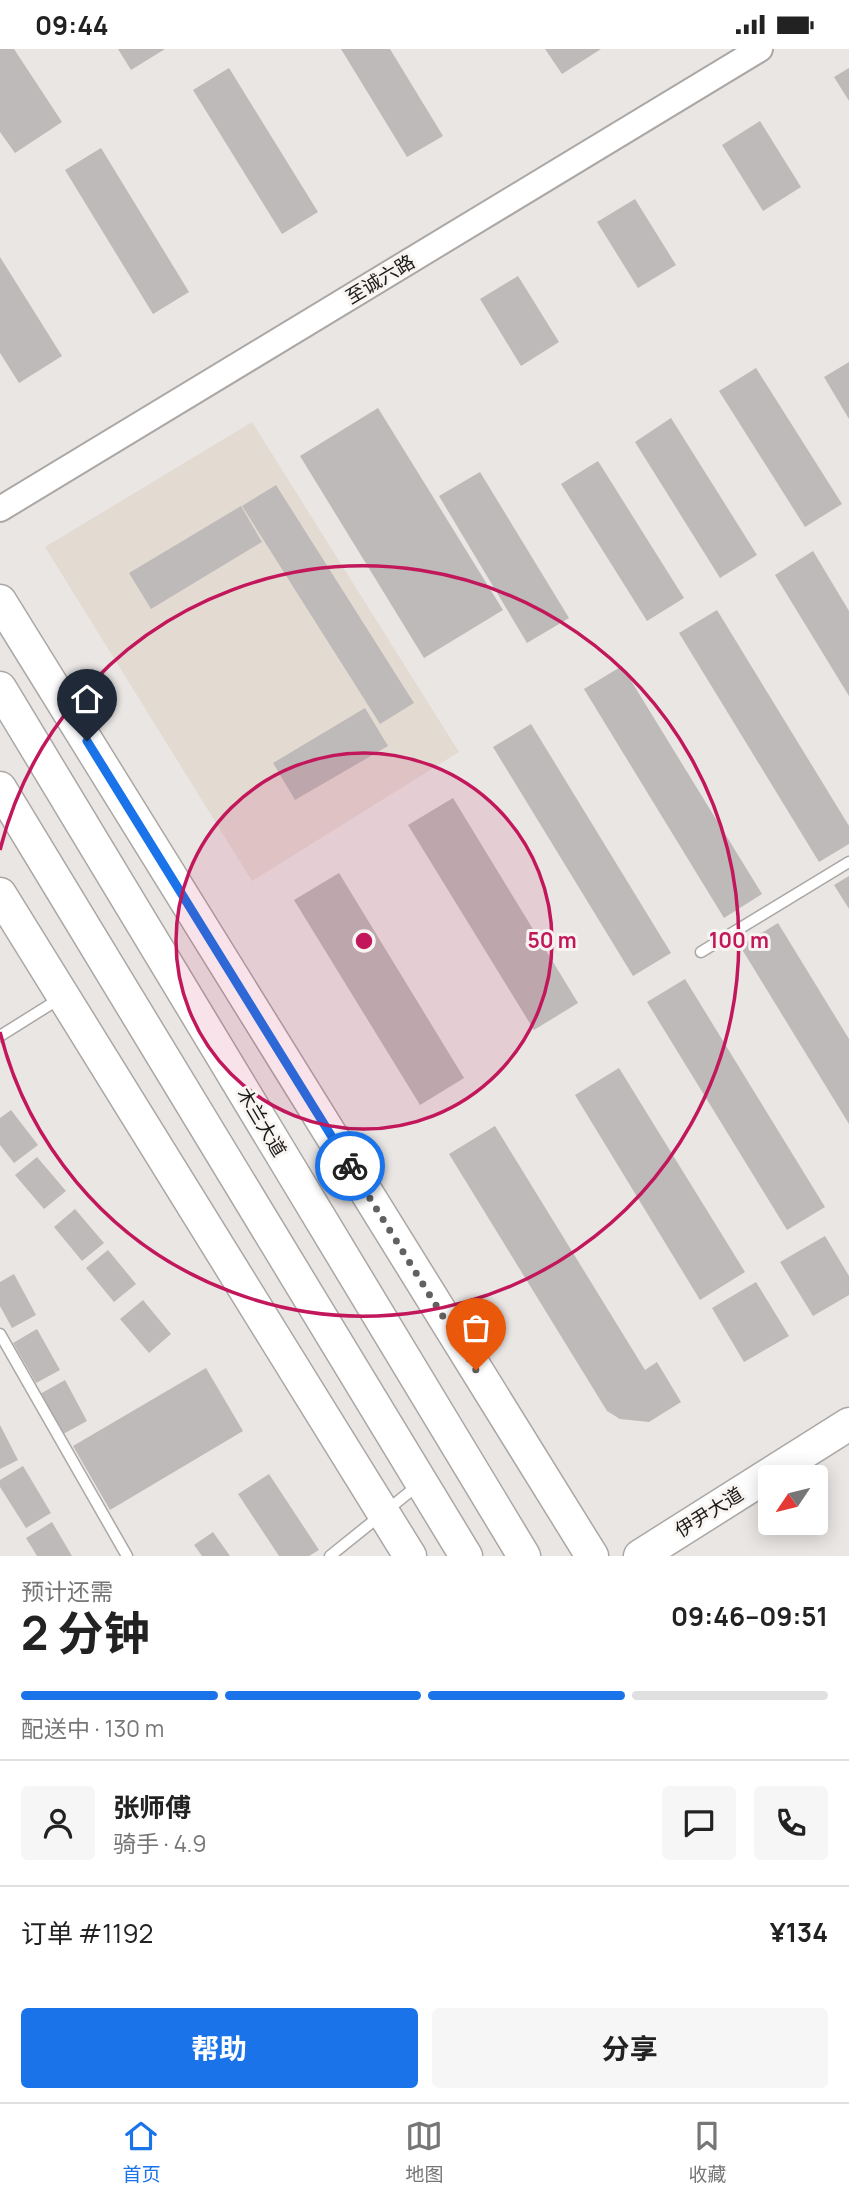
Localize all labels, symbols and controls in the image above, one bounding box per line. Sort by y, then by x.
text: 09:44 [35,7,109,43]
street label: 至诚六路 [341,248,419,310]
pin [57,669,117,741]
icon: home [68,680,106,718]
text: 50 m [527,926,577,954]
text: 100 m [709,926,769,954]
centre of rings [352,929,376,953]
street label: 木兰大道 [231,1083,293,1161]
courier [315,1131,385,1201]
icon: bike [331,1147,369,1185]
pin [446,1298,506,1370]
icon: bag [457,1309,495,1347]
north arrow [758,1465,828,1535]
map controls [758,1465,828,1535]
street label: 伊尹大道 [670,1481,748,1543]
text: 预计还需 [21,1575,113,1607]
text: 09:46–09:51 [671,1598,828,1634]
text: 2 分钟 [21,1601,150,1664]
text: 配送中 · 130 m [21,1712,164,1744]
button: person [21,1786,95,1860]
button: chat [662,1786,736,1860]
button: phone [754,1786,828,1860]
text: 张师傅 [113,1789,191,1825]
text: 骑手 · 4.9 [113,1827,207,1859]
text: ¥134 [770,1914,828,1950]
text: 订单 #1192 [21,1915,153,1951]
button: 帮助 [21,2008,418,2088]
button: 分享 [432,2008,828,2088]
tab: 首页 [122,2117,161,2187]
tab: 地图 [405,2117,444,2187]
tab: 收藏 [688,2117,727,2187]

